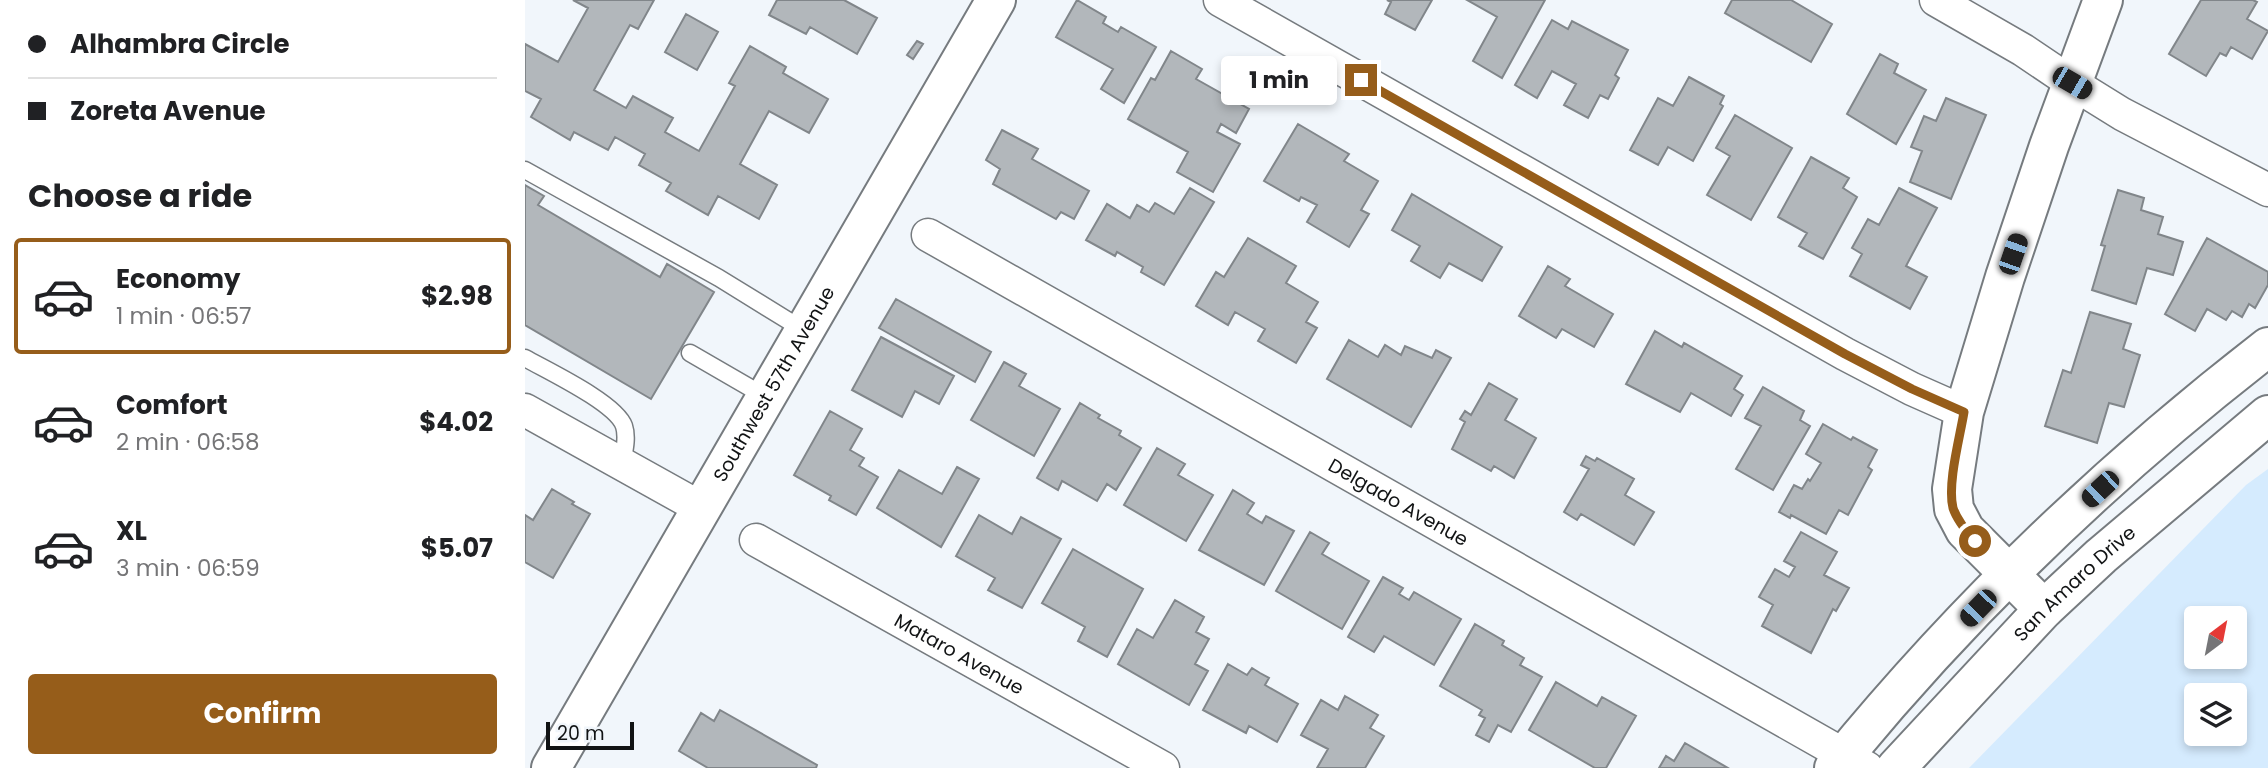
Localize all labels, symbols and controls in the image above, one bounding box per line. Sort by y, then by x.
text: Alhambra Circle [70,26,290,62]
callout: 1 min [1221,56,1337,104]
car [2049,63,2096,103]
text: 1 min [1249,64,1309,96]
route end [1345,64,1377,96]
text: Zoreta Avenue [70,93,265,129]
text: Choose a ride [28,173,252,218]
car [1997,231,2030,277]
text: Economy [116,261,240,297]
icon: car [32,265,95,328]
text: $2.98 [421,278,493,314]
street label: Southwest 57th Avenue [707,281,841,487]
text: 1 min · 06:57 [116,300,252,332]
text: Comfort [116,387,228,423]
icon: car [32,391,95,454]
text: $4.02 [419,404,493,440]
text: 2 min · 06:58 [116,426,260,458]
street label: Delgado Avenue [1323,452,1473,553]
car [2078,467,2123,511]
text: XL [116,513,147,549]
icon: car [32,517,95,580]
street label: San Amaro Drive [2008,519,2142,647]
route start [1959,525,1991,557]
text: $5.07 [421,530,493,566]
text: 3 min · 06:59 [116,552,260,584]
car [1956,586,2001,630]
north arrow [2184,606,2247,668]
map controls [2184,606,2247,746]
street label: Mataro Avenue [889,607,1029,701]
button: Confirm [28,674,497,754]
button: layers [2184,683,2247,746]
scale bar [546,719,633,751]
text: 20 m [557,720,605,747]

